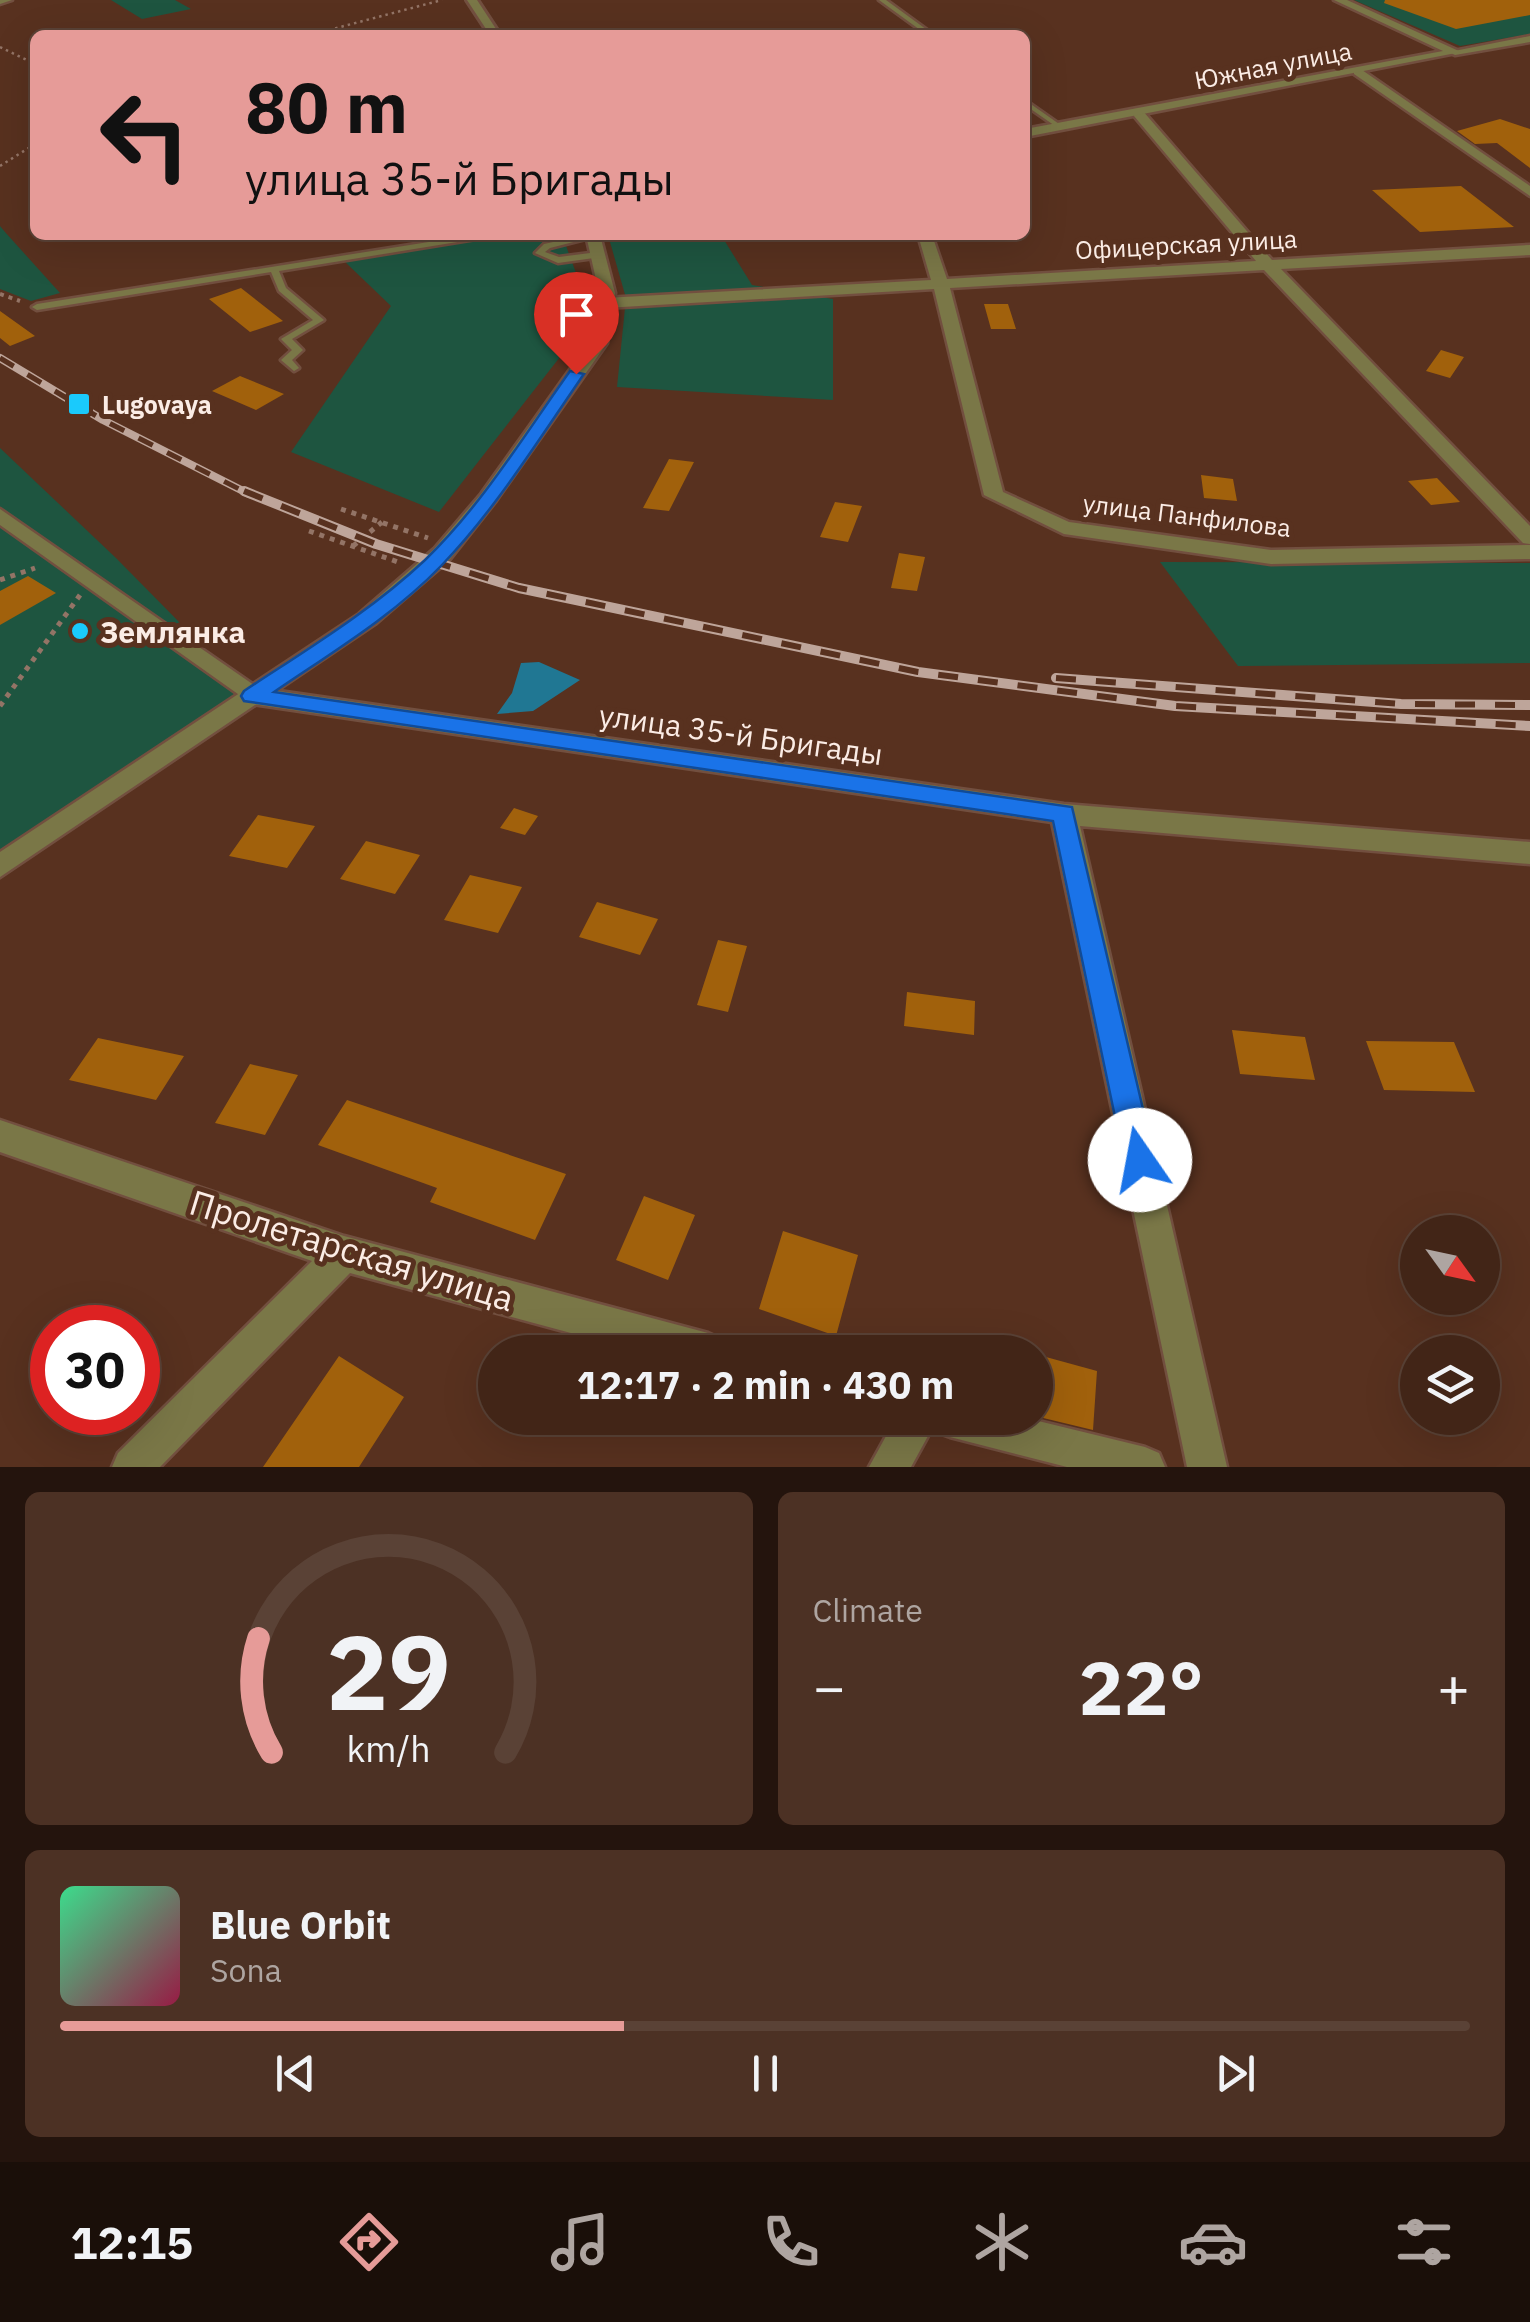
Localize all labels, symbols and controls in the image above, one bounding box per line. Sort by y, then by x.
street label: Южная улица [1192,34,1354,96]
text: 80 m [245,61,408,152]
icon: left [80,70,210,200]
text: улица 35-й Бригады [245,149,674,207]
street label: Офицерская улица [1074,222,1298,266]
pin [534,272,619,375]
icon: arrive [549,287,604,342]
place label: Lugovaya [102,388,212,421]
marker: Lugovaya [66,391,92,417]
street label: улица Панфилова [1081,486,1293,544]
place label: Землянка [100,612,246,651]
marker: Землянка [69,620,91,642]
street label: улица 35-й Бригады [597,695,885,773]
position arrow [1088,1108,1192,1212]
street label: Пролетарская улица [184,1179,520,1321]
north arrow [1400,1215,1500,1315]
map controls [1400,1215,1500,1435]
speed limit sign: 30 [30,1305,160,1435]
button: layers [1400,1335,1500,1435]
text: 12:17 · 2 min · 430 m [577,1360,954,1409]
text: Climate [813,1589,923,1631]
text: 29 [326,1603,451,1739]
text: 22° [1079,1638,1204,1736]
text: − [813,1651,846,1722]
text: + [1437,1651,1470,1722]
text: km/h [347,1725,431,1772]
text: Blue Orbit [210,1900,391,1949]
text: Sona [210,1949,282,1991]
icon: previous [268,2046,323,2101]
icon: pause [738,2046,793,2101]
icon: next [1208,2046,1263,2101]
icon: directions [334,2207,404,2277]
icon: music [545,2207,615,2277]
icon: phone [756,2207,826,2277]
icon: climate [967,2207,1037,2277]
icon: car [1178,2207,1248,2277]
icon: filters [1389,2207,1459,2277]
text: 12:15 [71,2213,193,2271]

